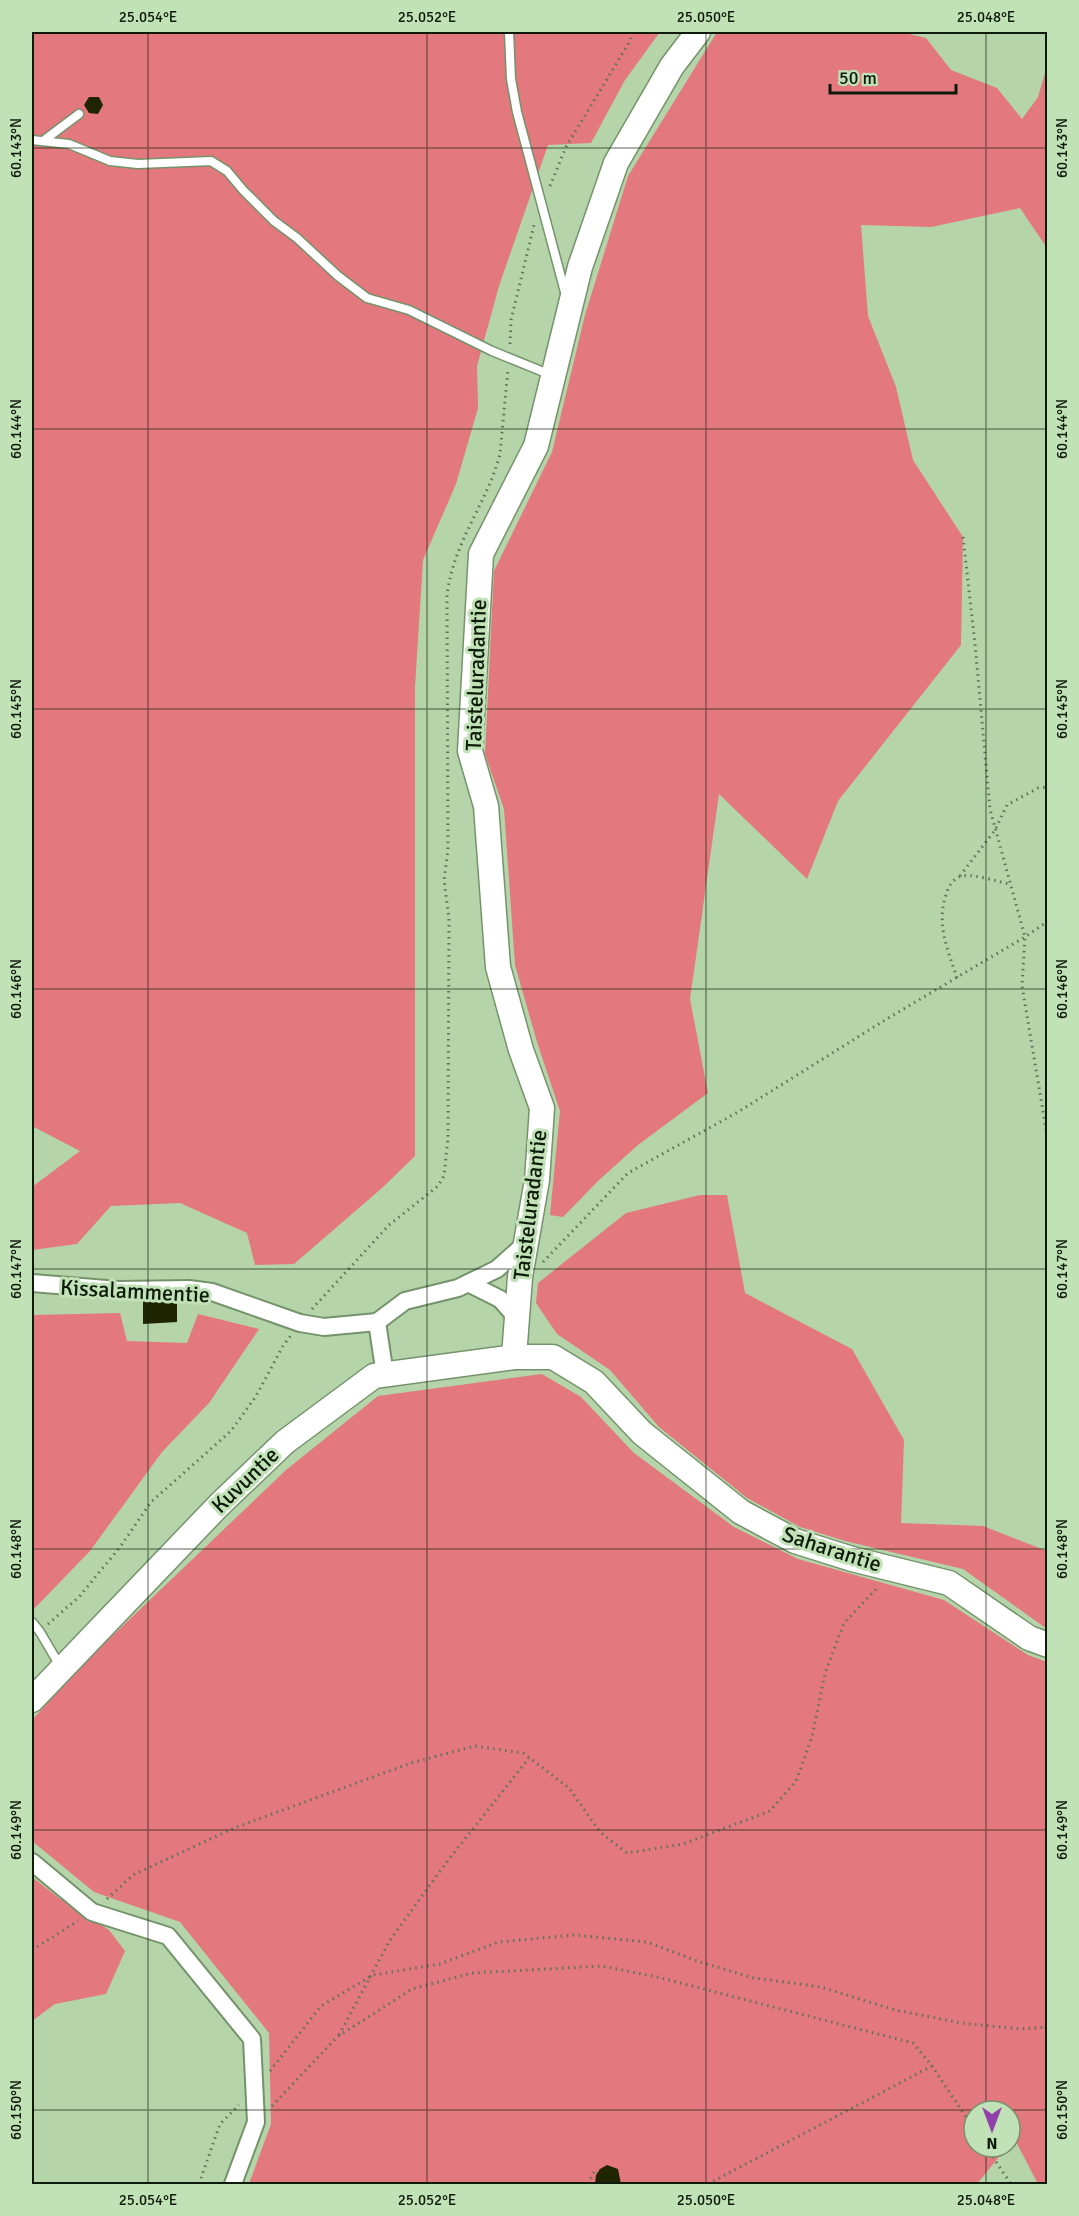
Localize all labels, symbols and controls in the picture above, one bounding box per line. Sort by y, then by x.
text: 25.054°E [119,8,177,26]
text: 25.052°E [398,8,456,26]
text: 25.050°E [677,8,735,26]
text: 25.048°E [957,8,1015,26]
scale bar [830,57,956,95]
text: 50 m [839,67,877,89]
text: 60.143°N [7,118,25,178]
text: 60.143°N [1053,118,1071,178]
text: 60.144°N [7,399,25,459]
text: 60.144°N [1053,399,1071,459]
street label: Taisteluradantie [460,599,492,751]
text: 60.145°N [7,679,25,739]
text: 60.145°N [1053,679,1071,739]
text: 60.146°N [7,959,25,1019]
text: 60.146°N [1053,959,1071,1019]
street label: Taisteluradantie [507,1128,553,1282]
text: 60.147°N [7,1239,25,1299]
text: 60.147°N [1053,1239,1071,1299]
street label: Kissalammentie [59,1274,211,1308]
street label: Kuvuntie [206,1441,284,1519]
text: 60.148°N [7,1519,25,1579]
text: 60.148°N [1053,1519,1071,1579]
street label: Saharantie [779,1520,885,1578]
text: 60.149°N [7,1800,25,1860]
text: 60.149°N [1053,1800,1071,1860]
text: 60.150°N [7,2080,25,2140]
text: 60.150°N [1053,2080,1071,2140]
north arrow [962,2099,1022,2159]
text: N [986,2133,998,2153]
text: 25.054°E [119,2191,177,2209]
text: 25.052°E [398,2191,456,2209]
text: 25.050°E [677,2191,735,2209]
text: 25.048°E [957,2191,1015,2209]

